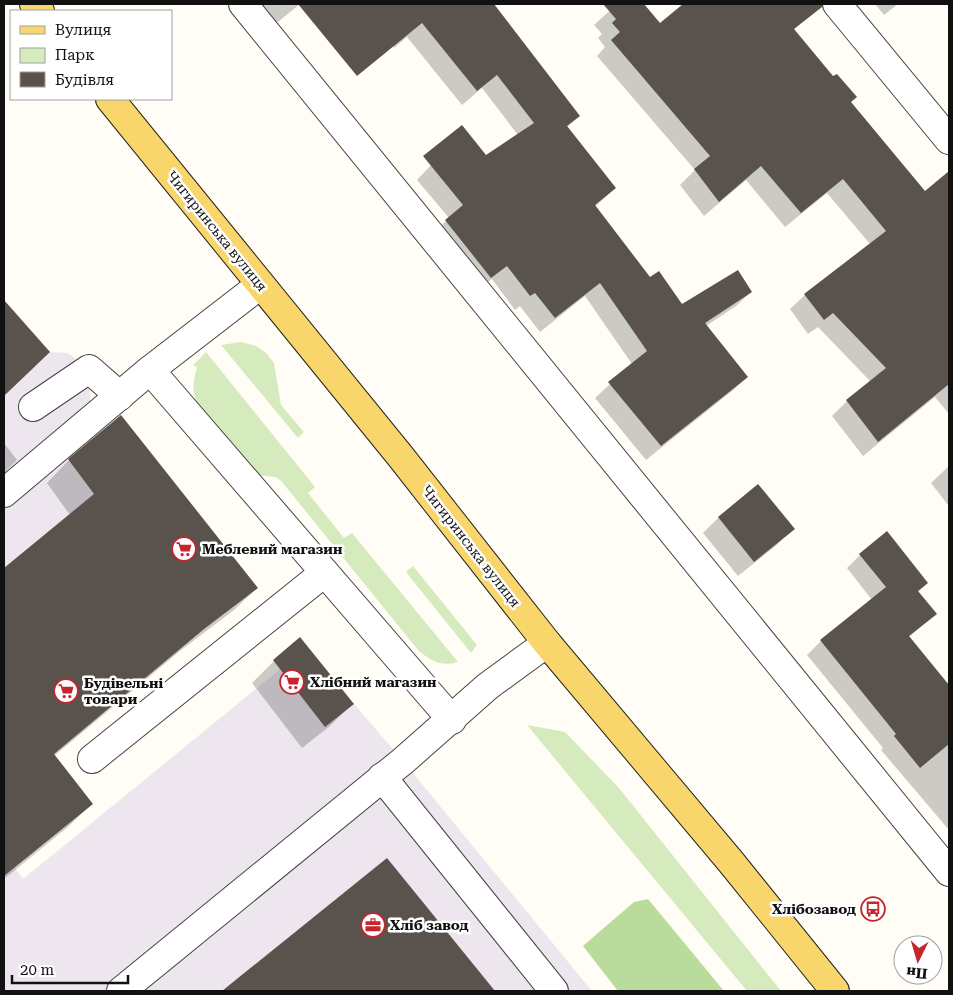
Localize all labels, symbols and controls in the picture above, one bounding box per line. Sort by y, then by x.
legend [10,10,172,100]
text: Вулиця [55,21,111,39]
text: Парк [55,46,95,64]
text: Будівля [55,71,114,89]
street label: Чигиринська вулиця [163,168,271,294]
street label: Чигиринська вулиця [418,482,524,610]
supermarket icon: Меблевий магазин [171,536,197,562]
place label: Меблевий магазин [202,541,343,557]
supermarket icon: Хлібний магазин [279,669,305,695]
place label: Хлібний магазин [310,674,437,690]
place label: Будівельні товари [84,675,163,707]
supermarket icon: Будівельні товари [53,678,79,704]
bus stop icon: Хлібозавод [860,896,886,922]
place label: Хлібозавод [772,901,856,917]
office icon: Хліб завод [360,912,386,938]
place label: Хліб завод [390,917,469,933]
north arrow [893,935,943,985]
scale bar [12,952,129,984]
text: 20 m [20,961,55,979]
text: Пн [905,964,928,982]

